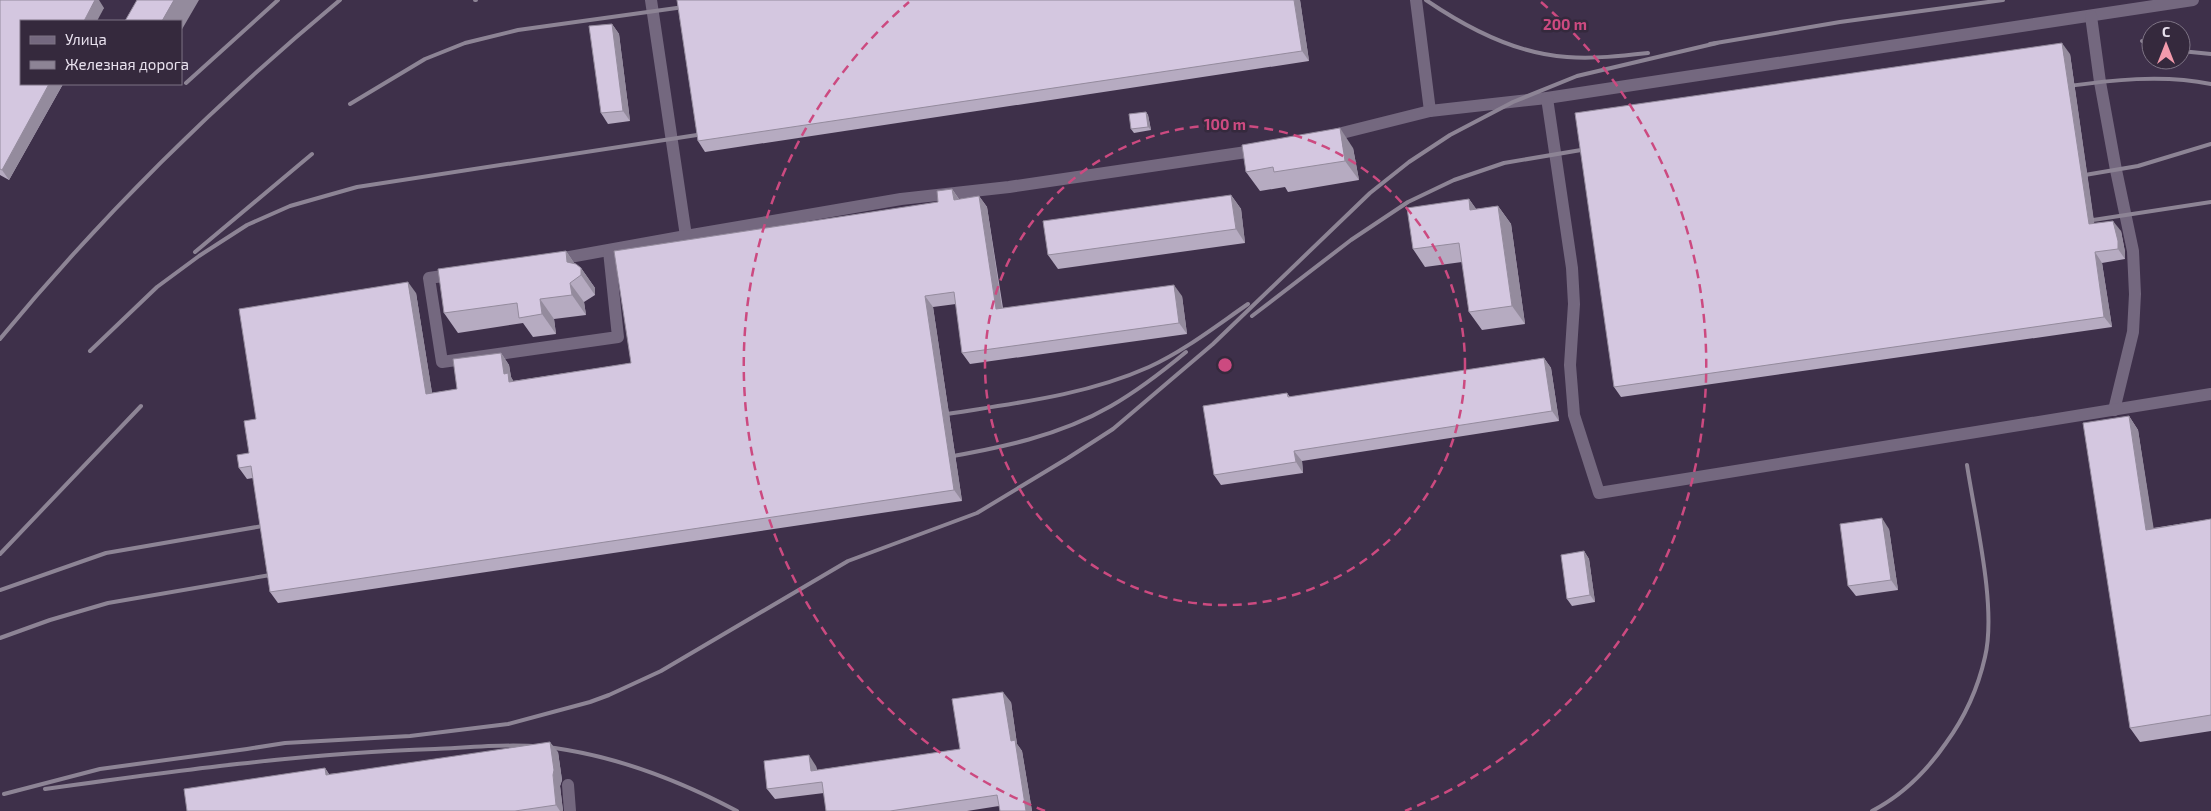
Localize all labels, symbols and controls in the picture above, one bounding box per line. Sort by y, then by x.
text: 200 m [1543,15,1587,33]
legend [20,20,182,85]
north arrow [2141,20,2191,70]
text: С [2162,23,2170,40]
text: Улица [65,30,107,48]
text: Железная дорога [65,55,189,73]
text: 100 m [1204,115,1246,133]
centre of rings [1216,356,1234,374]

